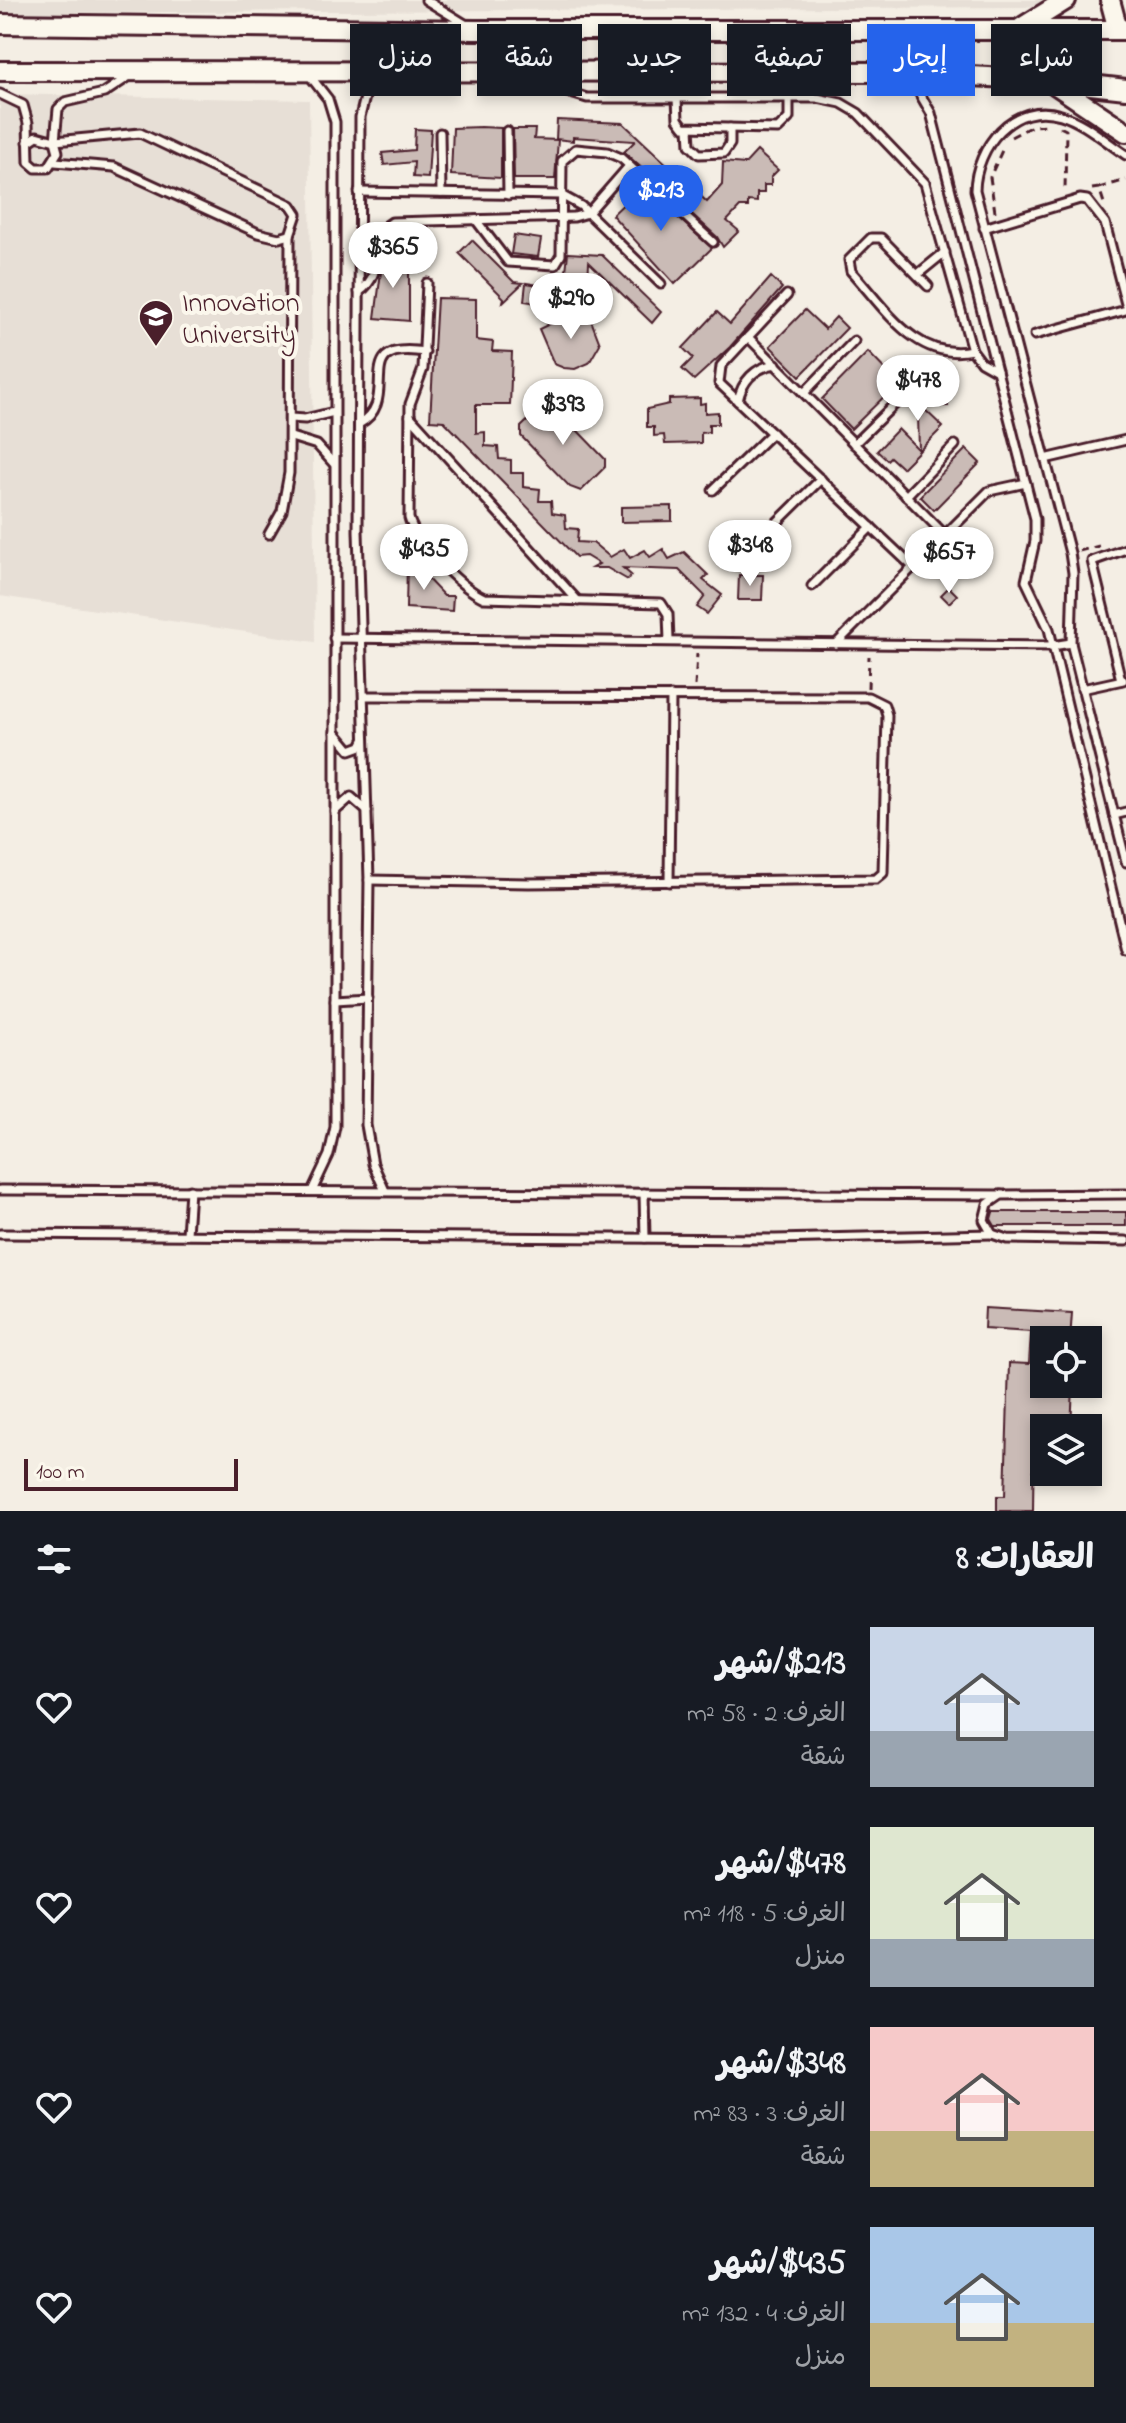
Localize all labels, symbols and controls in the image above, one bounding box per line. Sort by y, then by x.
chip: منزل [350,24,461,96]
chip: شقة [477,24,582,96]
chip: جديد [598,24,711,96]
chip: تصفية [727,24,851,96]
chip: إيجار [867,24,975,96]
chip: شراء [991,24,1102,96]
pin: $213 [614,165,708,233]
text: $213 [637,172,685,210]
pin: $365 [346,222,440,290]
text: $365 [367,229,419,267]
pin: $290 [524,273,618,341]
text: $290 [547,280,595,318]
place label: Innovation University [182,284,300,357]
school or university icon: Innovation University [137,298,175,348]
pin: $478 [871,355,965,423]
text: $478 [895,362,941,400]
pin: $393 [516,379,610,447]
text: $393 [540,386,586,424]
pin: $348 [703,520,797,588]
pin: $435 [377,524,471,592]
text: $348 [727,527,773,565]
pin: $657 [902,527,996,595]
text: $435 [398,531,450,569]
text: $657 [923,534,975,572]
map controls [1030,1326,1102,1486]
button: locate [1030,1326,1102,1398]
button: layers [1030,1414,1102,1486]
scale bar [24,1455,238,1491]
text: 100 m [36,1457,85,1489]
text: العقارات: 8 [956,1535,1094,1585]
icon: filters [32,1537,76,1581]
text: $213/شهر [717,1640,846,1690]
icon: home [934,1659,1030,1755]
icon: heart [32,1685,76,1729]
text: الغرف: 2 · 58 m² [687,1696,846,1734]
text: شقة [801,1739,846,1777]
text: $478/شهر [718,1840,846,1890]
icon: home [934,1859,1030,1955]
icon: heart [32,1885,76,1929]
text: الغرف: 5 · 118 m² [683,1896,846,1934]
text: منزل [795,1939,846,1977]
text: $348/شهر [718,2040,846,2090]
icon: home [934,2059,1030,2155]
icon: heart [32,2085,76,2129]
text: الغرف: 3 · 83 m² [693,2096,846,2134]
text: شقة [801,2139,846,2177]
text: $435/شهر [711,2240,846,2290]
icon: home [934,2259,1030,2355]
icon: heart [32,2285,76,2329]
text: الغرف: 4 · 132 m² [682,2296,846,2334]
text: منزل [795,2339,846,2377]

